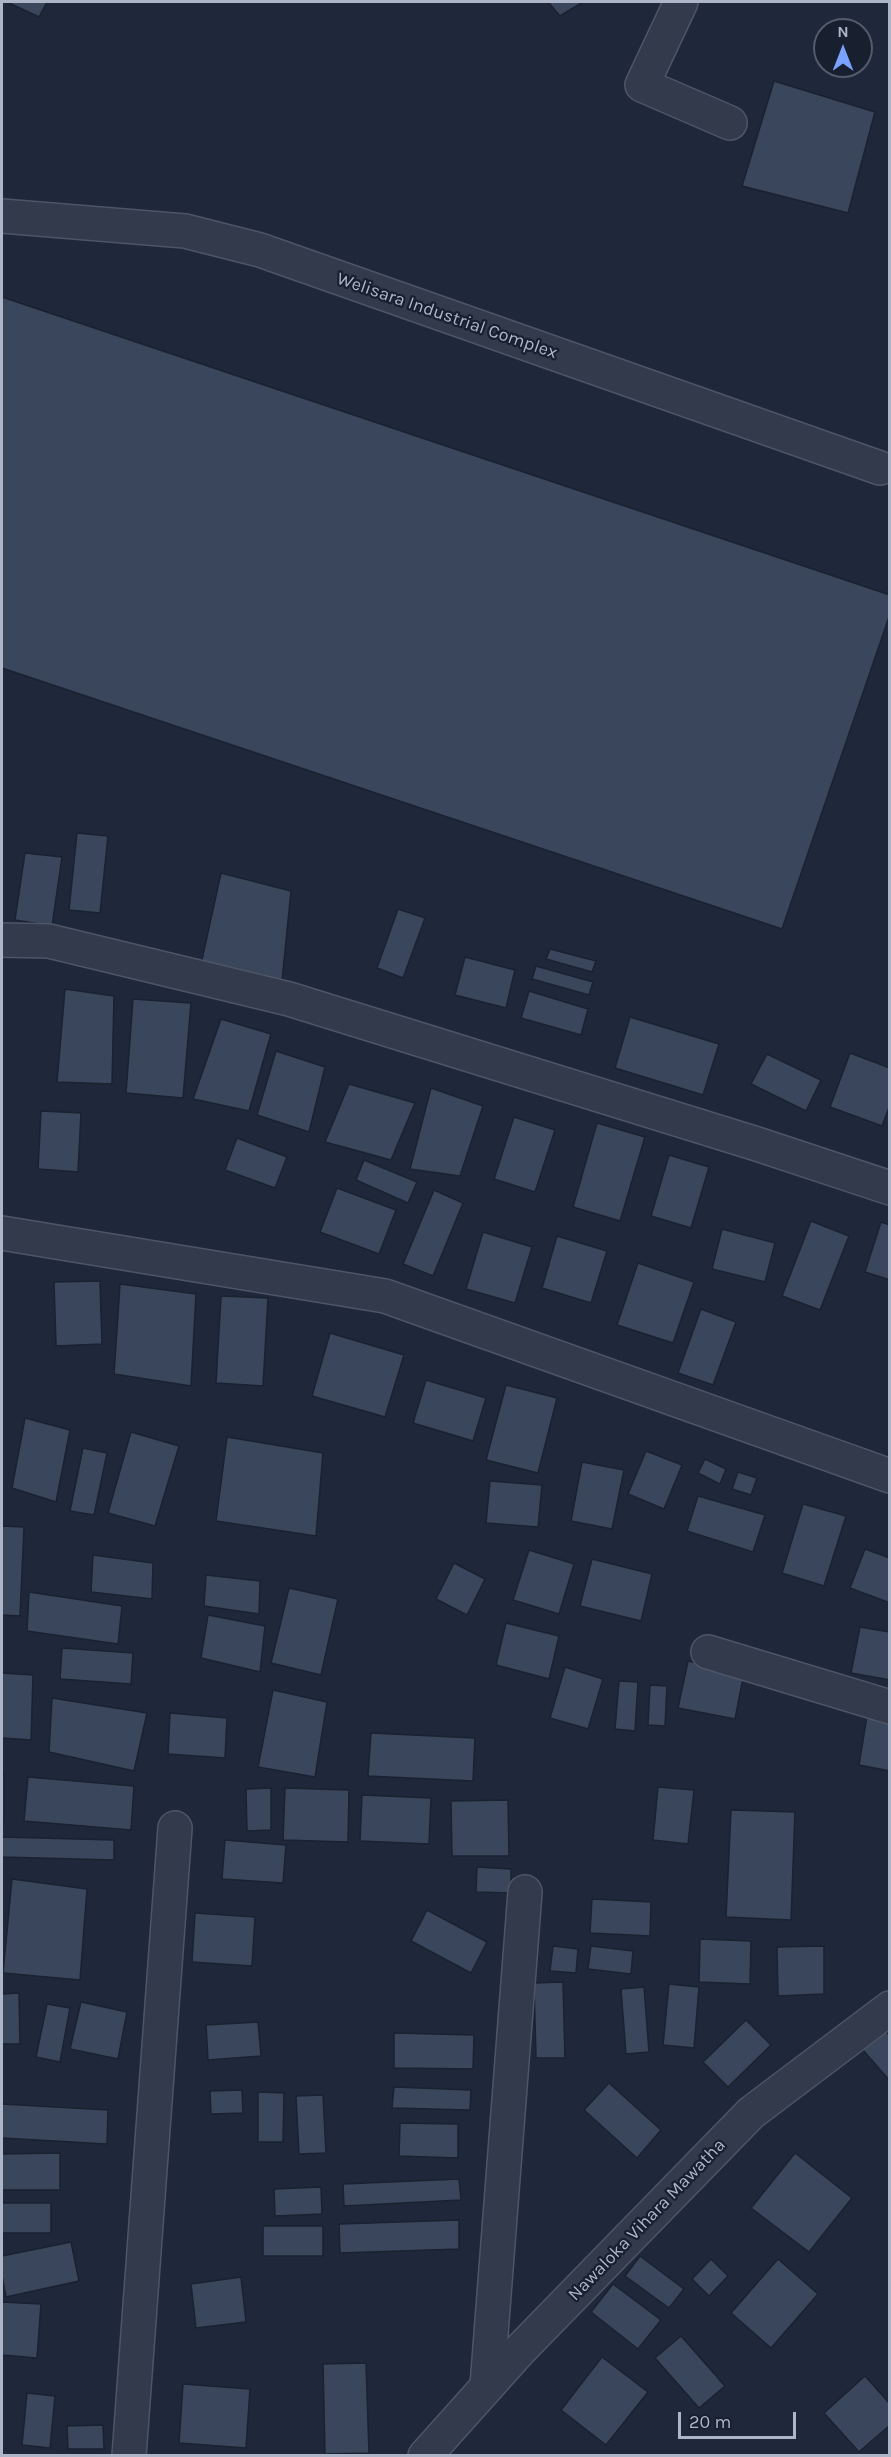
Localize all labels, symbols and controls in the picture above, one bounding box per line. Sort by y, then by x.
north arrow [813,18,873,78]
text: N [837,22,849,41]
street label: Welisara Industrial Complex [334,268,560,364]
street label: Nawaloka Vihara Mawatha [564,2134,730,2306]
scale bar [681,2400,800,2438]
text: 20 m [689,2411,731,2433]

